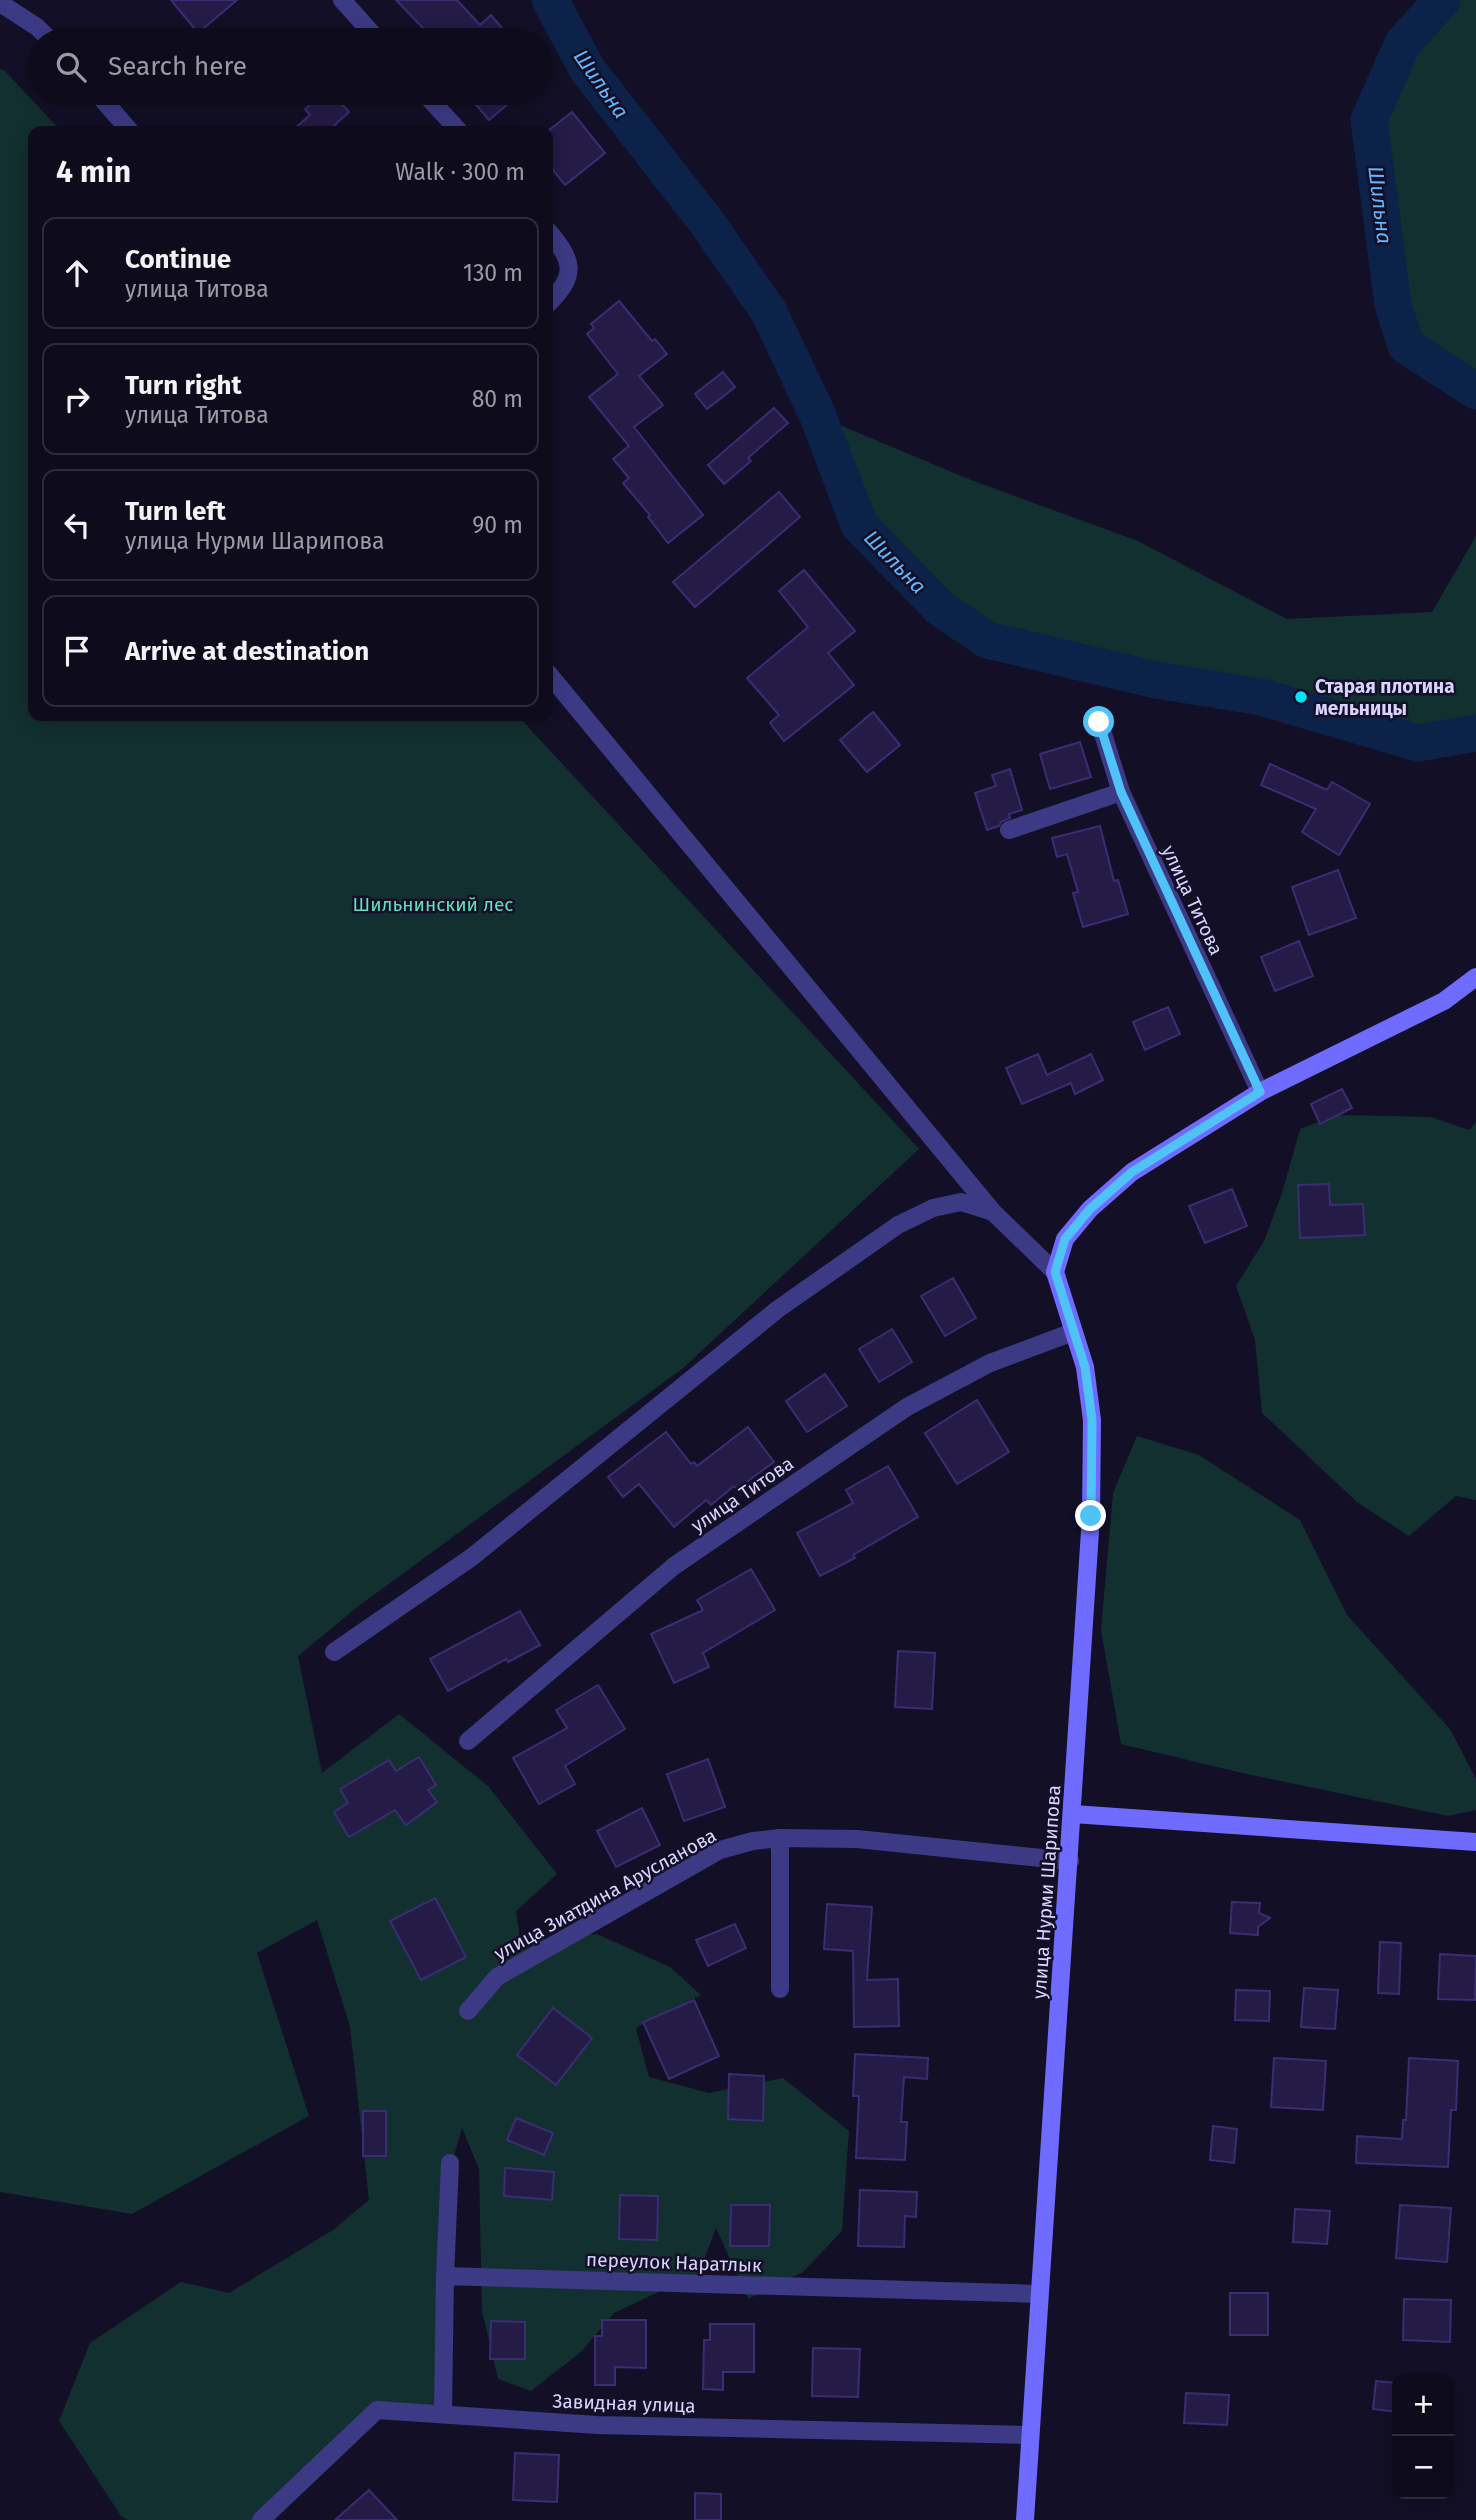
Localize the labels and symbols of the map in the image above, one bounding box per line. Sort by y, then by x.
water label: Шильна [568,44,634,124]
water label: Шильна [1362,165,1398,245]
water label: Шильна [858,525,932,599]
place label: Старая плотина мельницы [1315,675,1455,720]
marker: Старая плотина мельницы [1293,689,1309,705]
route start [1083,706,1114,737]
street label: улица Титова [1157,842,1228,959]
park label: Шильнинский лес [353,893,513,916]
street label: улица Титова [687,1452,798,1537]
route end [1075,1500,1106,1531]
street label: улица Нурми Шарипова [1028,1784,1065,2000]
street label: улица Зиатдина Арусланова [490,1824,720,1965]
street label: переулок Наратлык [586,2248,762,2277]
street label: Завидная улица [552,2390,696,2417]

